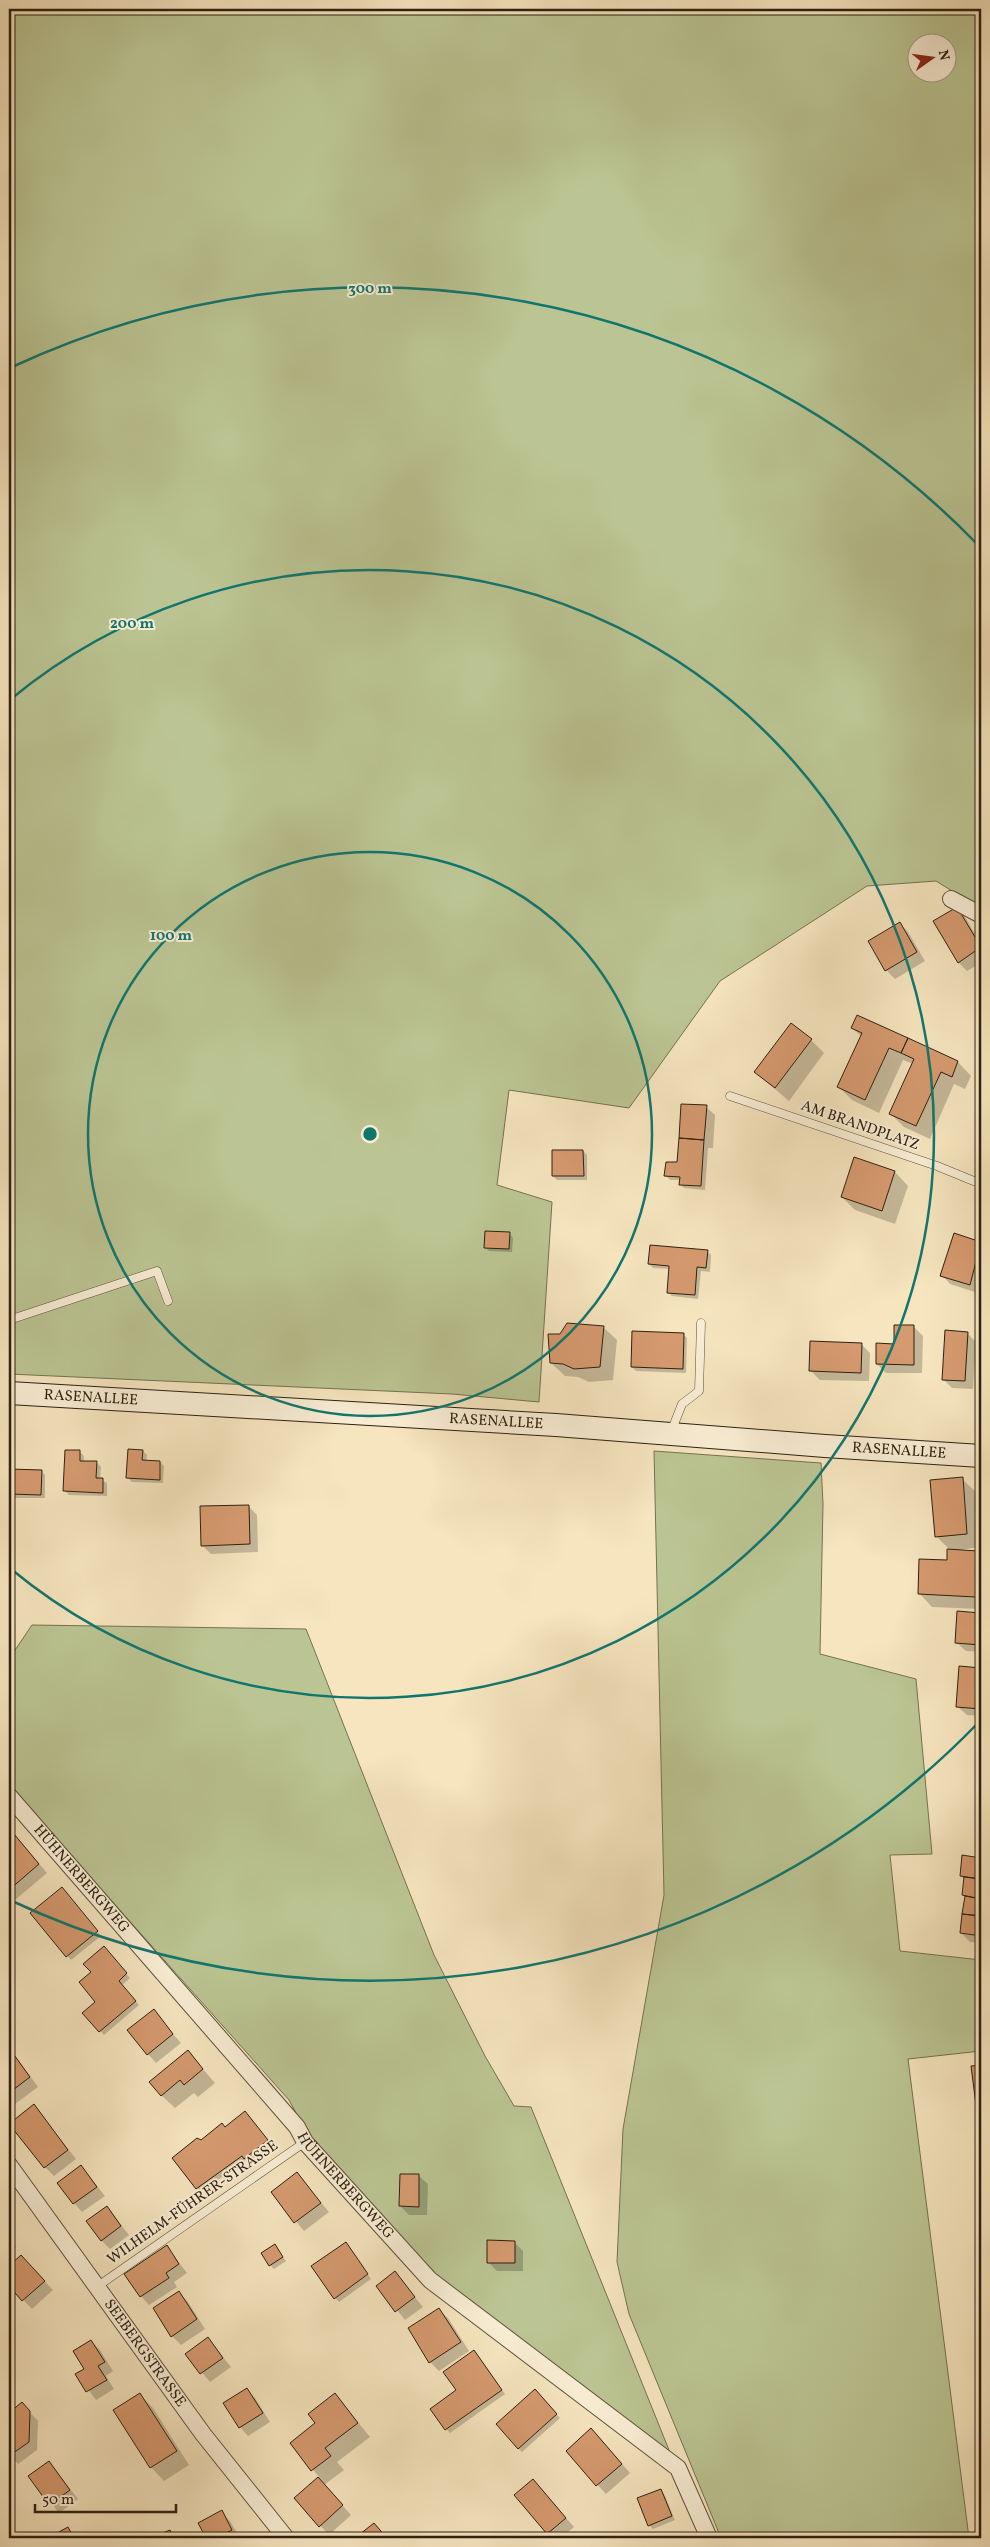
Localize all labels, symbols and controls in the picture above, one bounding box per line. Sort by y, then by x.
north arrow [908,32,958,82]
text: N [933,48,954,62]
text: 300 m [348,279,392,300]
text: 200 m [110,614,154,635]
text: 100 m [150,926,193,947]
street label: AM BRANDPLATZ [798,1096,922,1156]
centre of rings [361,1125,379,1143]
street label: RASENALLEE [43,1385,139,1411]
street label: RASENALLEE [448,1408,544,1435]
street label: RASENALLEE [851,1437,947,1464]
street label: HÜHNERBERGWEG [28,1820,134,1938]
street label: HÜHNERBERGWEG [291,2129,399,2244]
street label: WILHELM-FÜHRER-STRASSE [103,2136,283,2270]
street label: SEEBERGSTRASSE [99,2295,191,2411]
scale bar [35,2482,176,2514]
text: 50 m [42,2490,74,2511]

